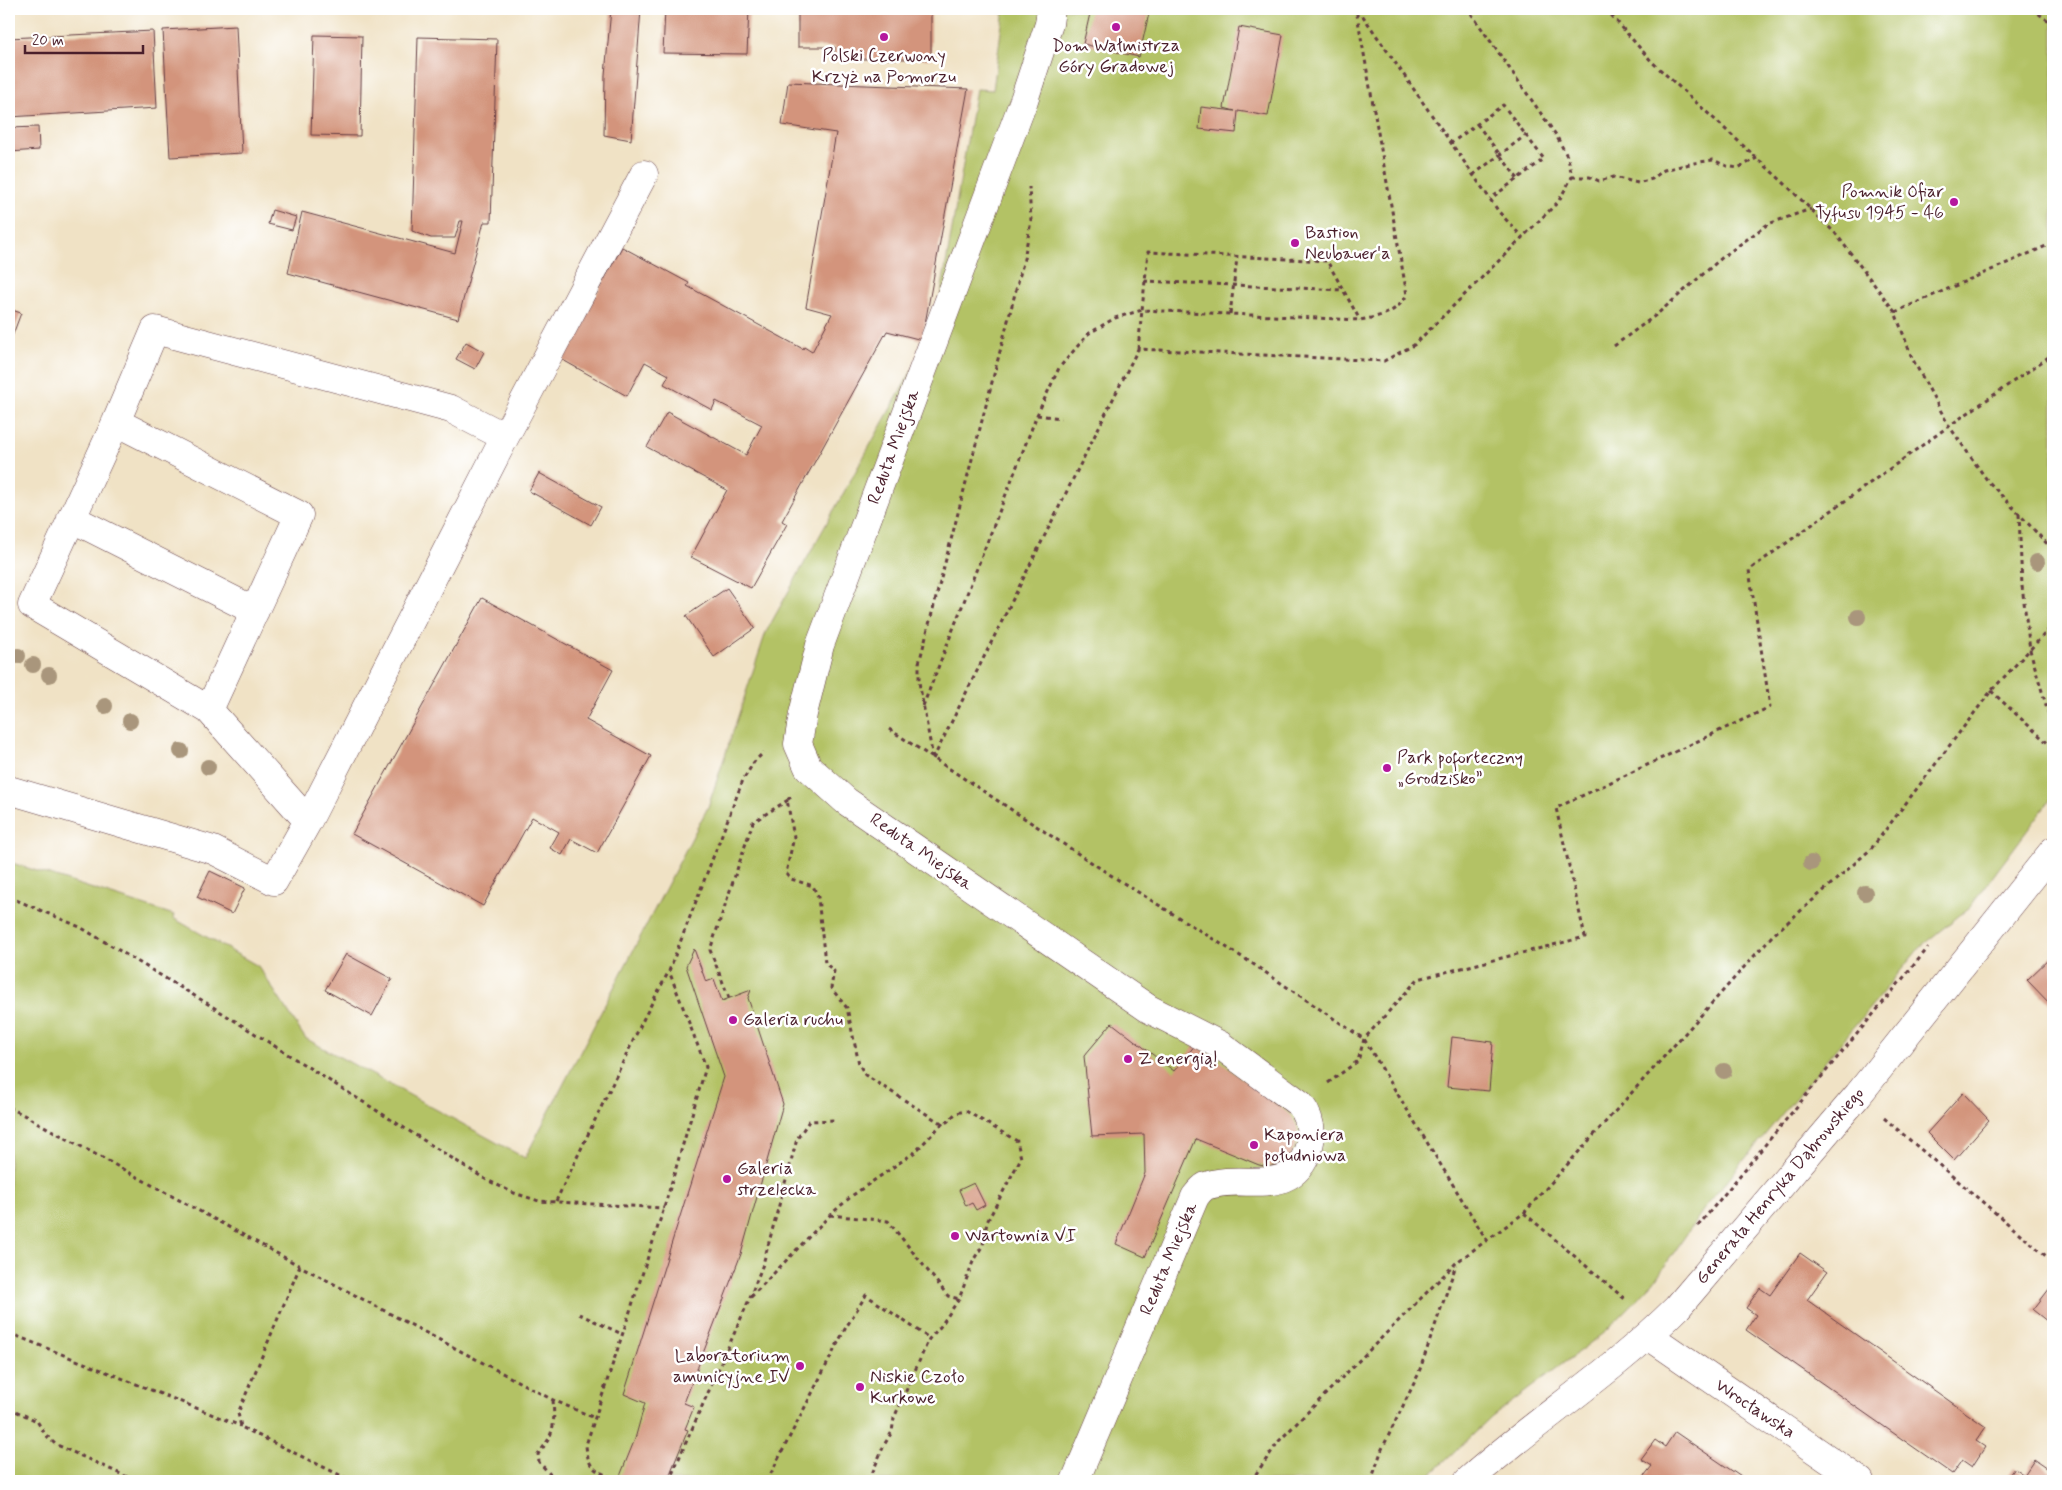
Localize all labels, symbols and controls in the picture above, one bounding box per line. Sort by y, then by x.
marker: Dom Wałmistrza Góry Gradowej [1110,21,1122,33]
scale bar [25,22,142,54]
text: 20 m [32,31,64,51]
marker: Polski Czerwony Krzyż na Pomorzu [878,31,890,43]
place label: Dom Wałmistrza Góry Gradowej [1052,34,1180,79]
place label: Polski Czerwony Krzyż na Pomorzu [812,44,956,89]
place label: Pomnik Ofiar Tyfusu 1945 - 46 [1815,180,1944,225]
marker: Pomnik Ofiar Tyfusu 1945 - 46 [1948,196,1960,208]
place label: Bastion Neubauer'a [1305,221,1390,266]
marker: Bastion Neubauer'a [1289,237,1301,249]
street label: Reduta Miejska [862,386,926,508]
place label: Park poforteczny „Grodzisko” [1397,746,1523,791]
marker: Park poforteczny „Grodzisko” [1381,762,1393,774]
street label: Reduta Miejska [865,808,977,896]
place label: Galeria ruchu [743,1008,843,1032]
marker: Galeria ruchu [727,1014,739,1026]
place label: Z energią! [1138,1047,1218,1071]
marker: Z energią! [1122,1053,1134,1065]
street label: Generała Henryka Dąbrowskiego [1690,1082,1870,1290]
place label: Kaponiera południowa [1264,1123,1346,1168]
marker: Kaponiera południowa [1248,1139,1260,1151]
place label: Galeria strzelecka [737,1157,816,1202]
marker: Galeria strzelecka [721,1173,733,1185]
street label: Reduta Miejska [1134,1199,1204,1319]
place label: Wartownia VI [965,1224,1076,1248]
marker: Wartownia VI [949,1230,961,1242]
place label: Laboratorium amunicyjne IV [673,1344,790,1389]
marker: Laboratorium amunicyjne IV [794,1360,806,1372]
place label: Niskie Czoło Kurkowe [870,1365,965,1410]
street label: Wrocławska [1710,1373,1800,1445]
marker: Niskie Czoło Kurkowe [854,1381,866,1393]

